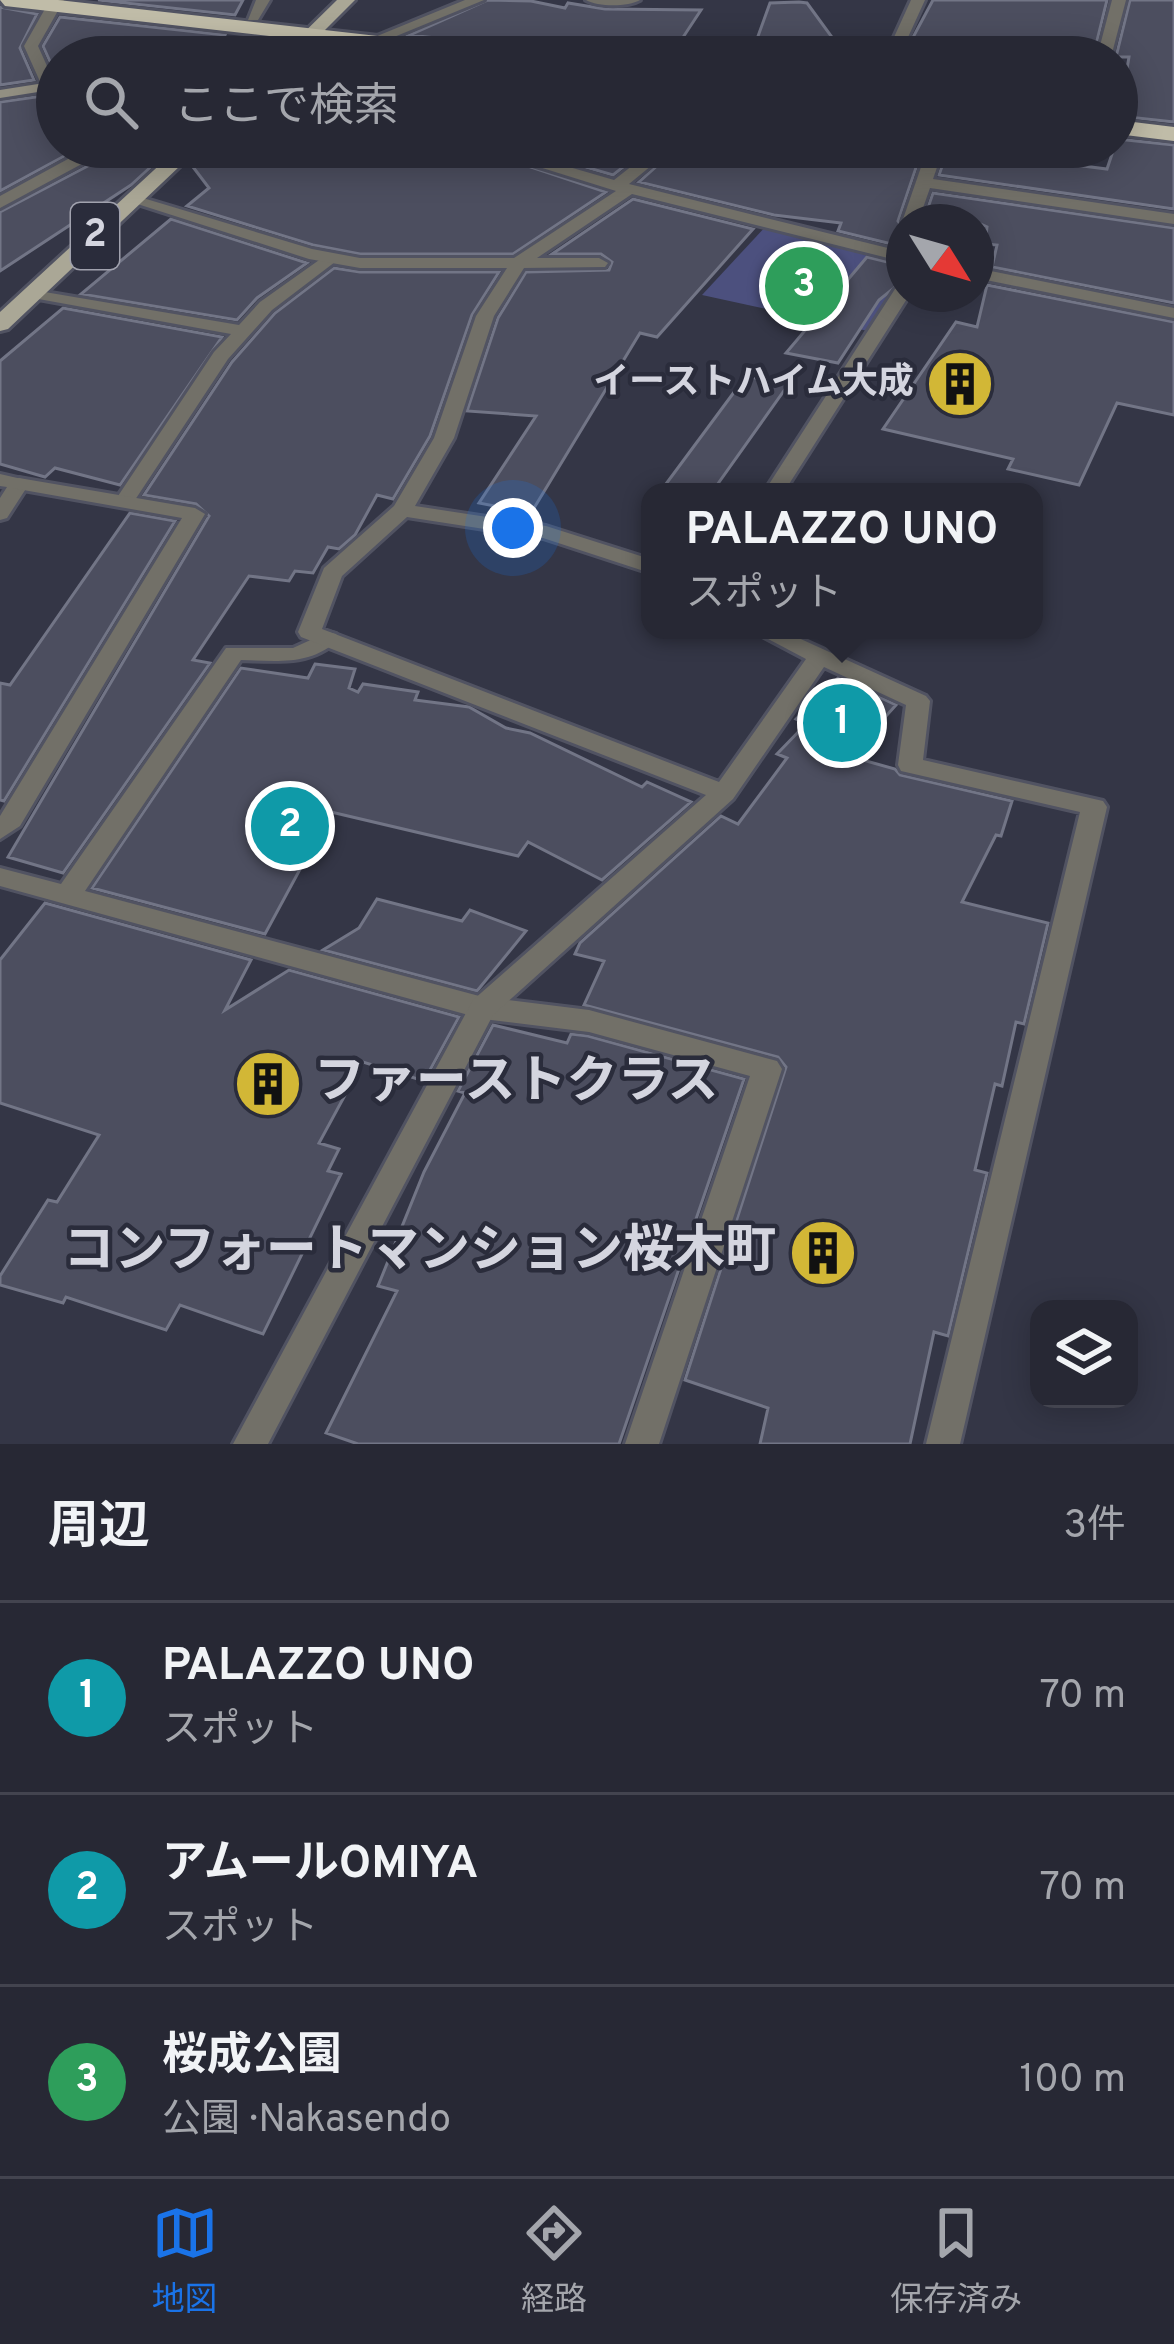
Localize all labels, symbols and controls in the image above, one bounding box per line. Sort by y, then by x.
search box [36,36,1138,168]
icon: search [78,69,144,135]
text: ここで検索 [174,80,399,137]
road number: 2 [71,203,119,269]
north arrow [886,204,994,312]
pin: 3 [765,241,843,331]
building icon: イーストハイム大成 [925,349,995,419]
place label: イーストハイム大成 [593,361,914,407]
popup [641,483,1043,639]
your location [483,498,543,558]
text: PALAZZO UNO [686,503,998,560]
text: スポット [686,571,842,620]
pin: 1 [803,678,881,768]
pin: 2 [251,781,329,871]
building icon: ファーストクラス [233,1049,303,1119]
place label: ファーストクラス [314,1052,718,1117]
building icon: コンフォートマンション桜木町 [788,1218,858,1288]
place label: コンフォートマンション桜木町 [64,1221,776,1286]
map controls [1030,1300,1138,1408]
button: layers [1030,1300,1138,1408]
text: 周辺 [48,1497,150,1562]
text: 3件 [1064,1503,1126,1552]
text: PALAZZO UNO [162,1639,474,1696]
text: 1 [79,1673,95,1722]
text: 70 m [1040,1673,1126,1722]
text: スポット [162,1707,318,1756]
text: アムールOMIYA [162,1837,478,1894]
text: 2 [75,1865,99,1914]
text: 70 m [1040,1865,1126,1914]
text: スポット [162,1905,318,1954]
text: 桜成公園 [162,2029,342,2086]
text: 3 [75,2057,99,2106]
text: 100 m [1019,2057,1126,2106]
text: 公園 · Nakasendo [162,2097,451,2146]
tab: 地図 [152,2200,218,2323]
tab: 経路 [521,2200,587,2323]
tab: 保存済み [890,2200,1022,2323]

